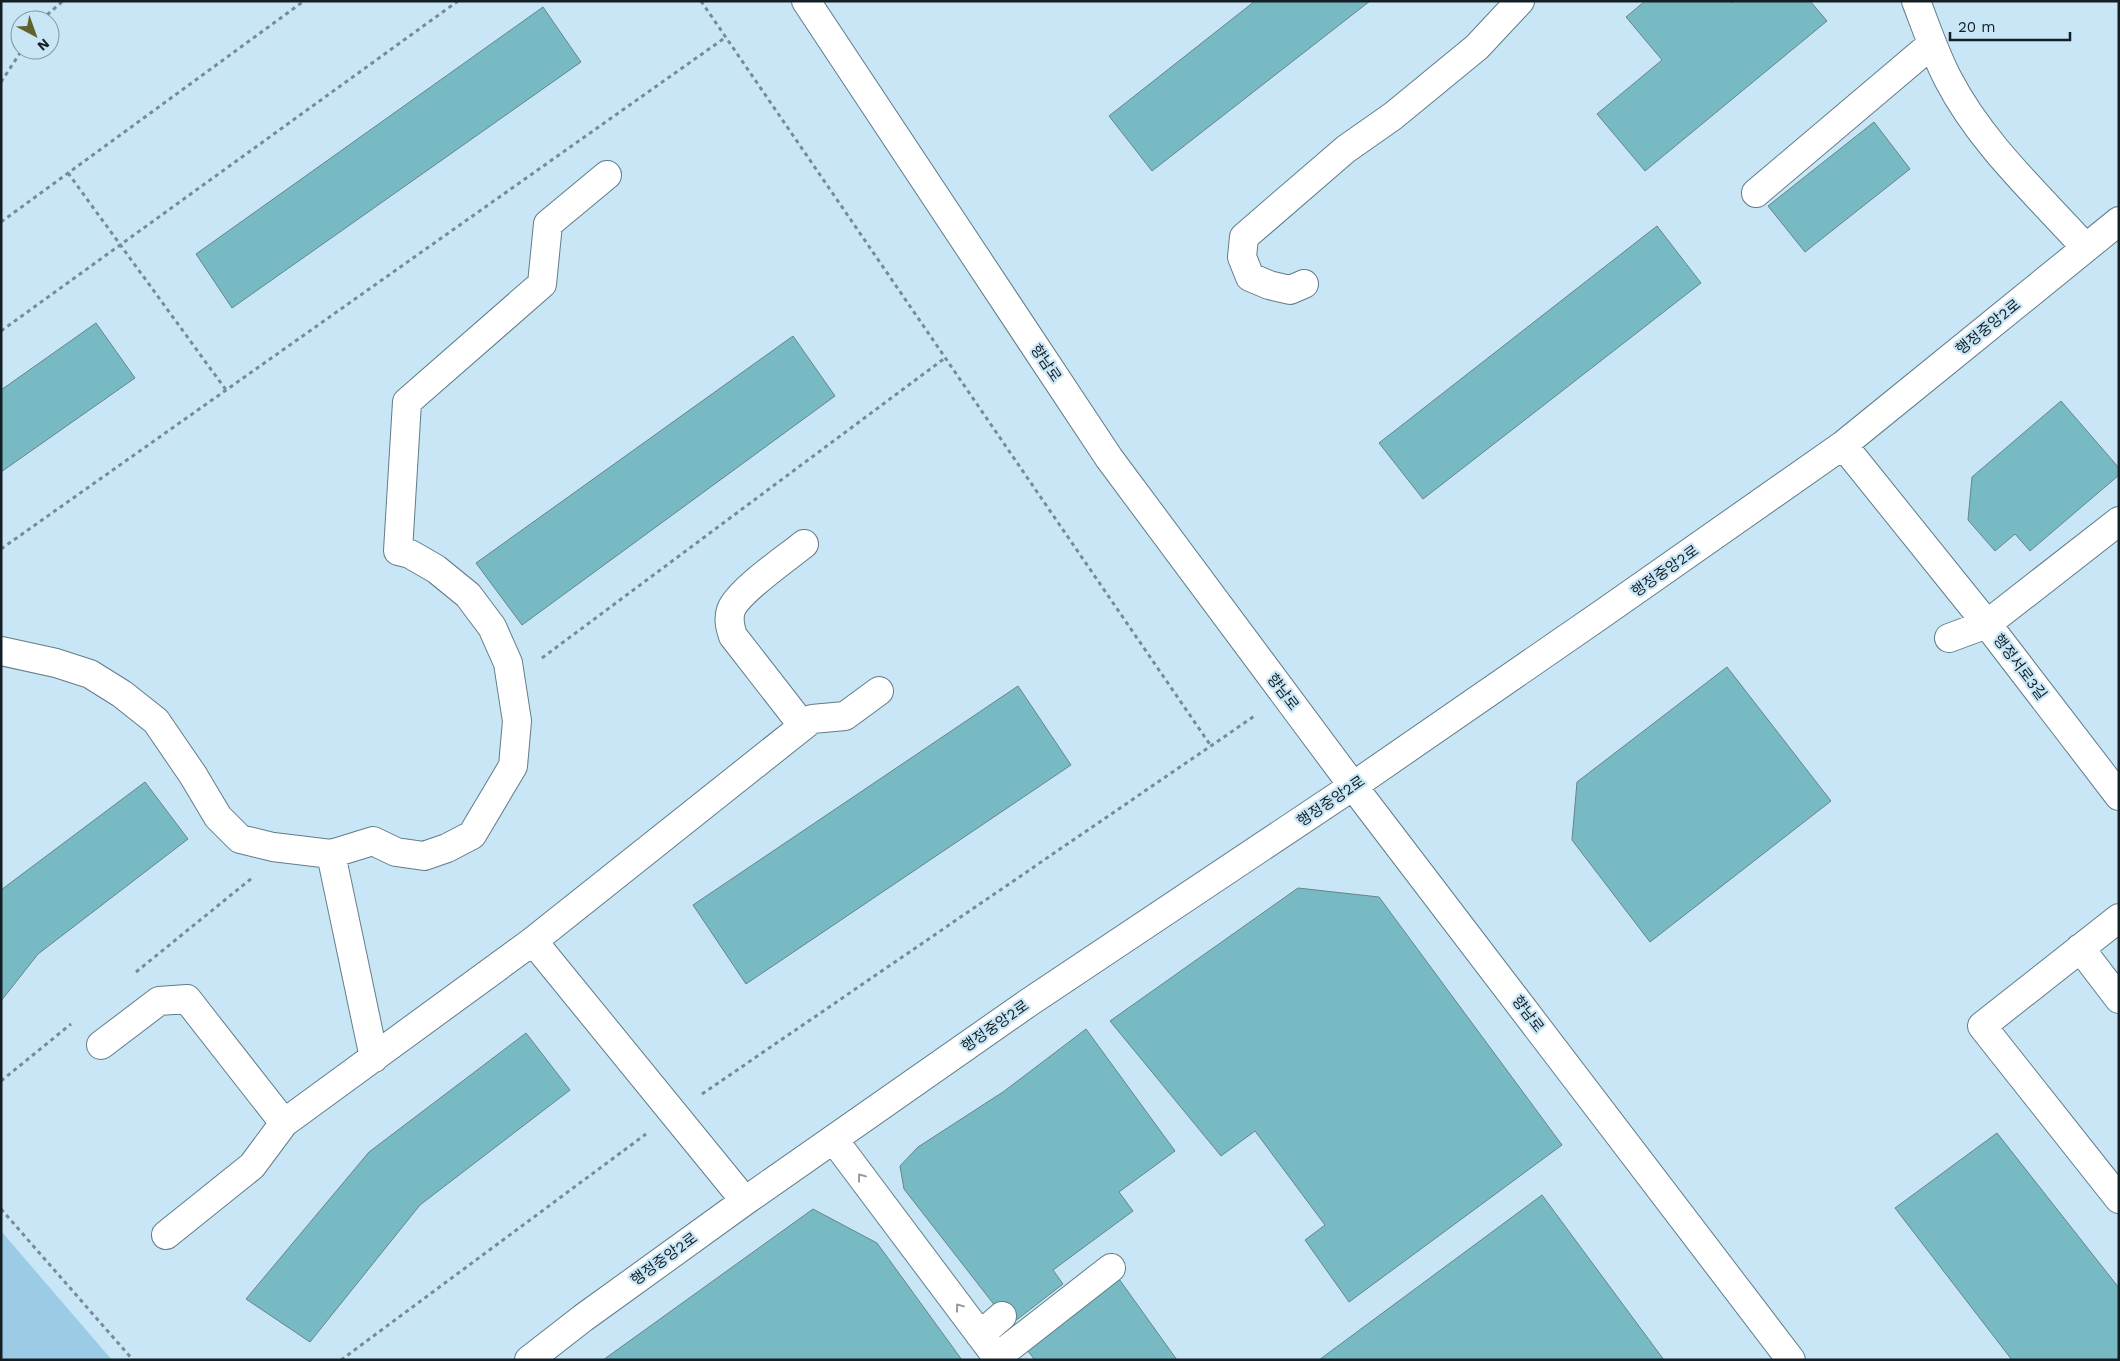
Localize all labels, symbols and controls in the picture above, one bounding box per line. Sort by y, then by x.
north arrow [10,10,60,60]
scale bar [1950,10,2070,42]
text: 20 m [1958,18,1996,36]
text: N [34,35,53,54]
street label: 행정중앙2로 [1952,296,2024,358]
street label: 향남로 [1027,341,1065,385]
street label: 행정중앙2로 [1628,541,1702,601]
street label: 행정서로3길 [1989,631,2051,703]
street label: 향남로 [1263,670,1303,714]
street label: 행정중앙2로 [1294,772,1368,830]
street label: 향남로 [1508,992,1548,1036]
street label: 행정중앙2로 [958,996,1032,1056]
one-way arrow [859,1174,867,1183]
street label: 행정중앙2로 [627,1229,701,1289]
one-way arrow [956,1303,965,1313]

